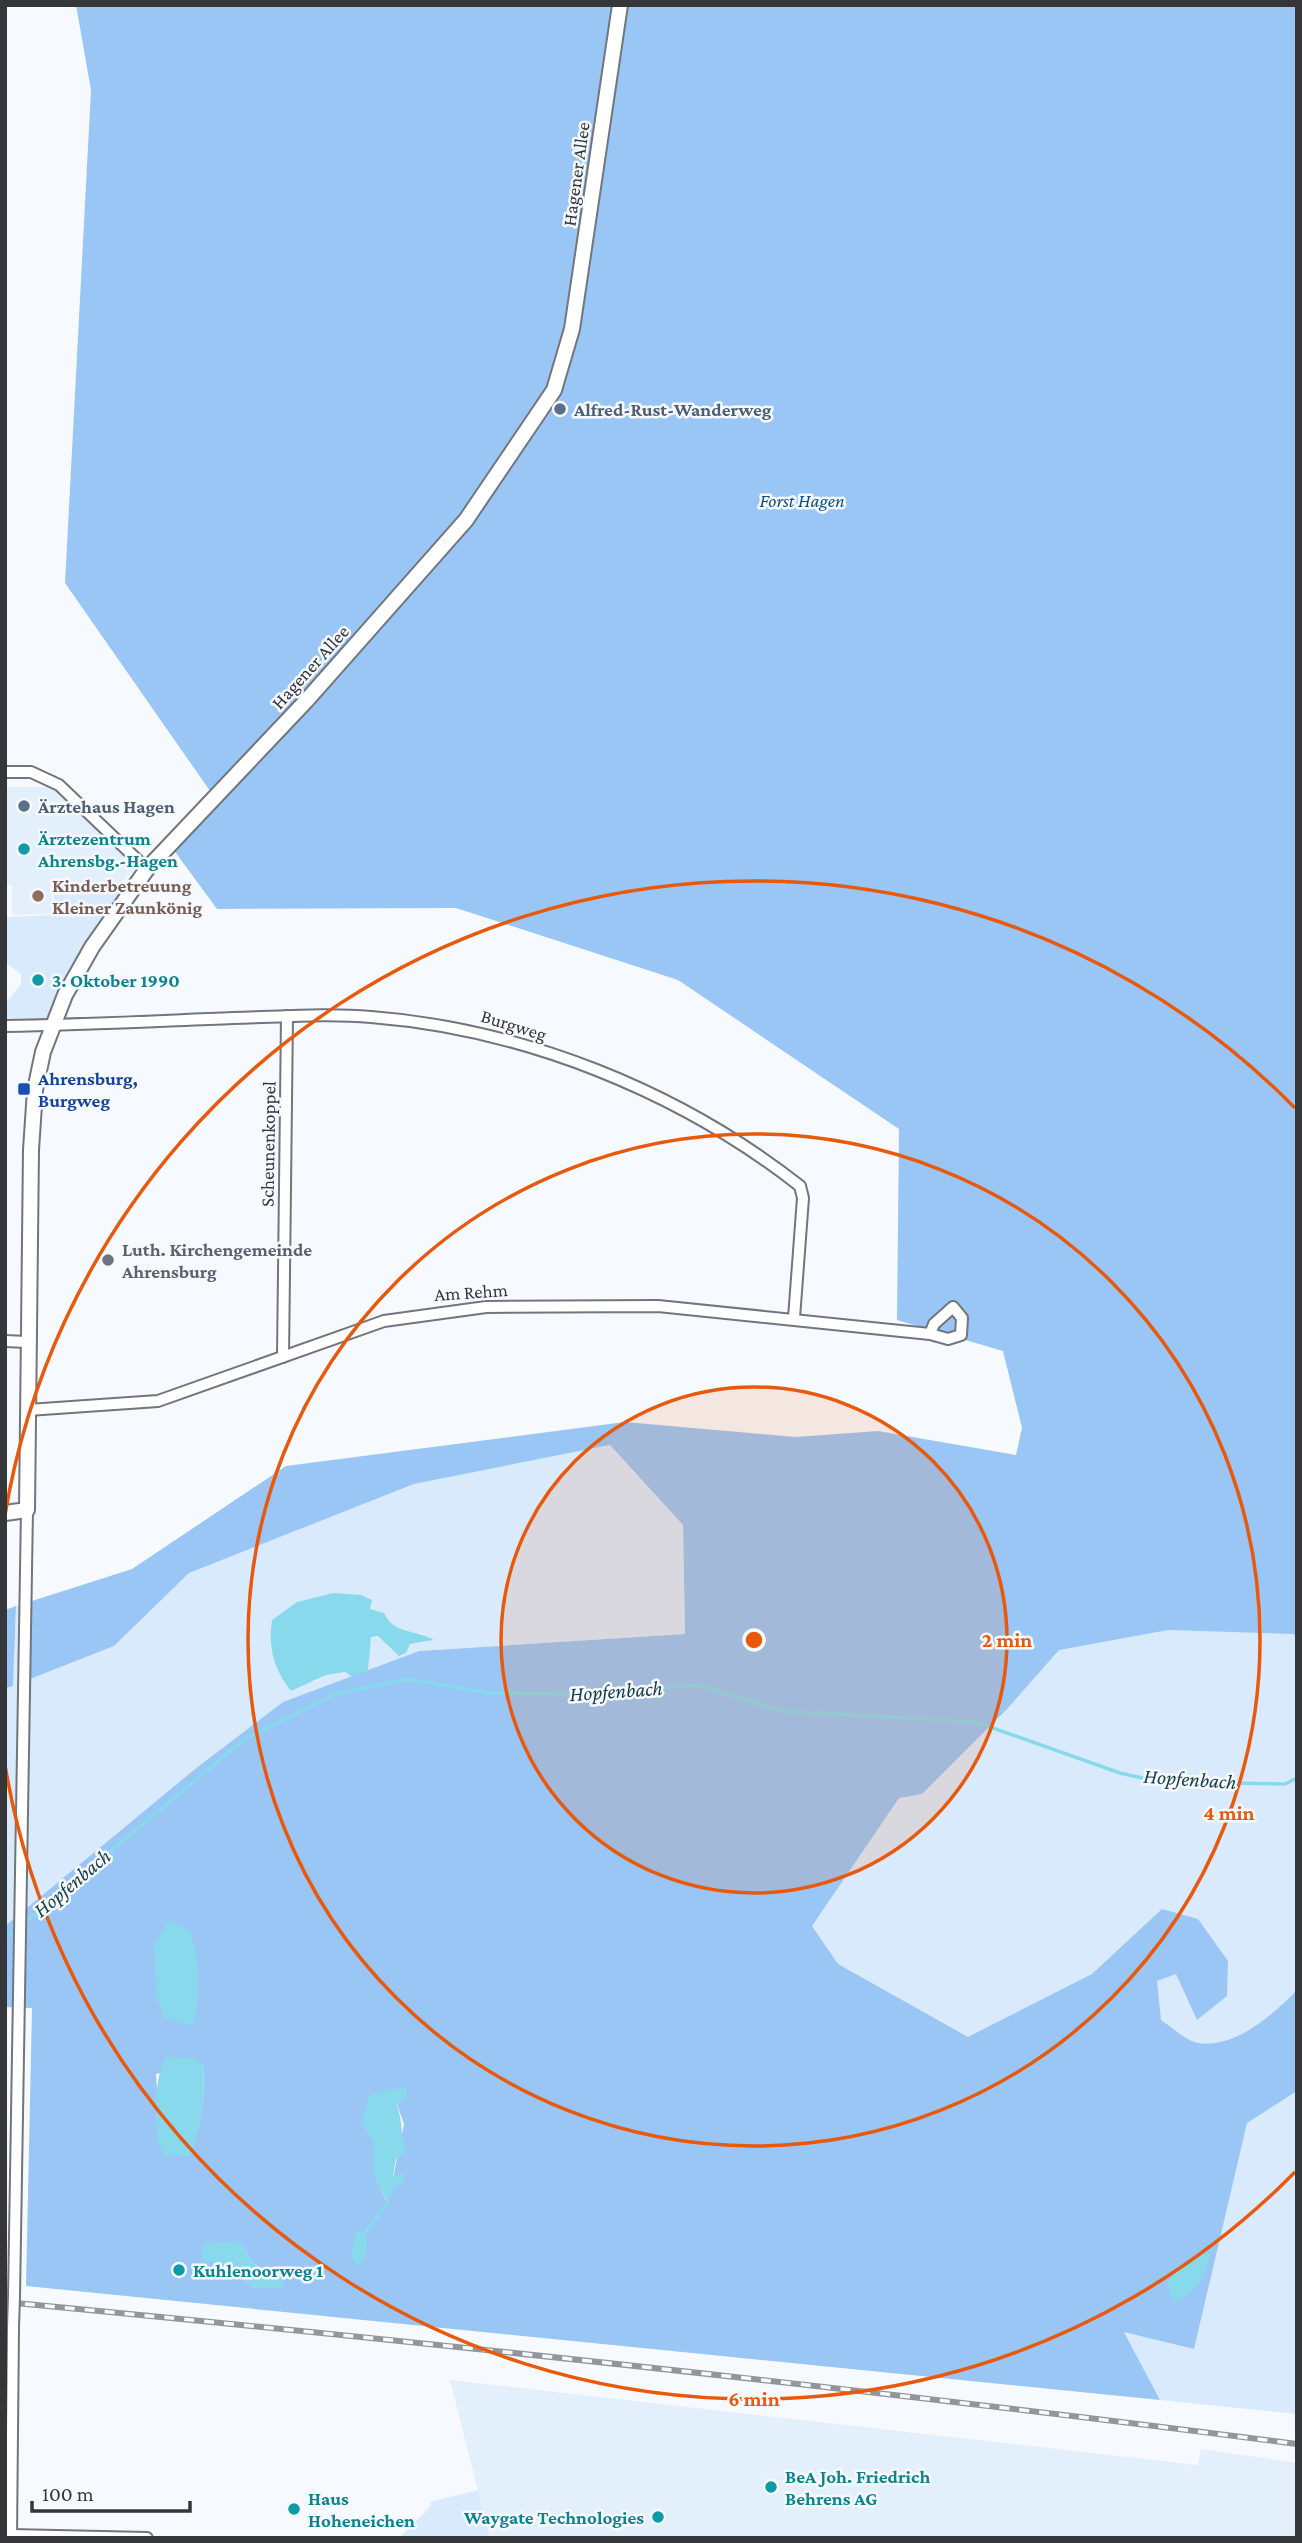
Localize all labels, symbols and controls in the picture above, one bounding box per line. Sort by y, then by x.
street label: Hagener Allee [558,121,594,227]
place label: Alfred-Rust-Wanderweg [573,399,772,420]
marker: Alfred-Rust-Wanderweg [552,401,568,417]
park label: Forst Hagen [759,490,845,511]
street label: Hagener Allee [267,621,353,713]
place label: Ärztehaus Hagen [37,796,175,817]
marker: Ärztehaus Hagen [16,798,32,814]
place label: Ärztezentrum Ahrensbg.-Hagen [37,828,178,871]
marker: Ärztezentrum Ahrensbg.-Hagen [16,841,32,857]
place label: Kinderbetreuung Kleiner Zaunkönig [52,875,203,918]
marker: Kinderbetreuung Kleiner Zaunkönig [30,888,46,904]
place label: 3. Oktober 1990 [52,970,180,991]
marker: 3. Oktober 1990 [30,972,46,988]
street label: Burgweg [479,1005,549,1045]
place label: Ahrensburg, Burgweg [37,1068,138,1111]
marker: Ahrensburg, Burgweg [16,1081,32,1097]
street label: Scheunenkoppel [256,1081,280,1207]
place label: Luth. Kirchengemeinde Ahrensburg [121,1239,312,1282]
marker: Luth. Kirchengemeinde Ahrensburg [100,1252,116,1268]
street label: Am Rehm [433,1279,509,1305]
centre of rings [742,1628,766,1652]
text: 2 min [982,1628,1032,1652]
water label: Hopfenbach [569,1676,663,1706]
water label: Hopfenbach [1143,1764,1237,1794]
text: 4 min [1203,1801,1255,1825]
water label: Hopfenbach [29,1844,115,1922]
place label: Kuhlenoorweg 1 [193,2260,323,2281]
marker: Kuhlenoorweg 1 [171,2262,187,2278]
text: 6 min [728,2387,780,2411]
place label: BeA Joh. Friedrich Behrens AG [785,2466,931,2509]
scale bar [32,2470,189,2514]
marker: BeA Joh. Friedrich Behrens AG [763,2479,779,2495]
text: 100 m [42,2482,94,2506]
place label: Haus Hoheneichen [308,2488,415,2531]
marker: Haus Hoheneichen [286,2501,302,2517]
place label: Waygate Technologies [463,2507,644,2528]
marker: Waygate Technologies [650,2509,666,2525]

